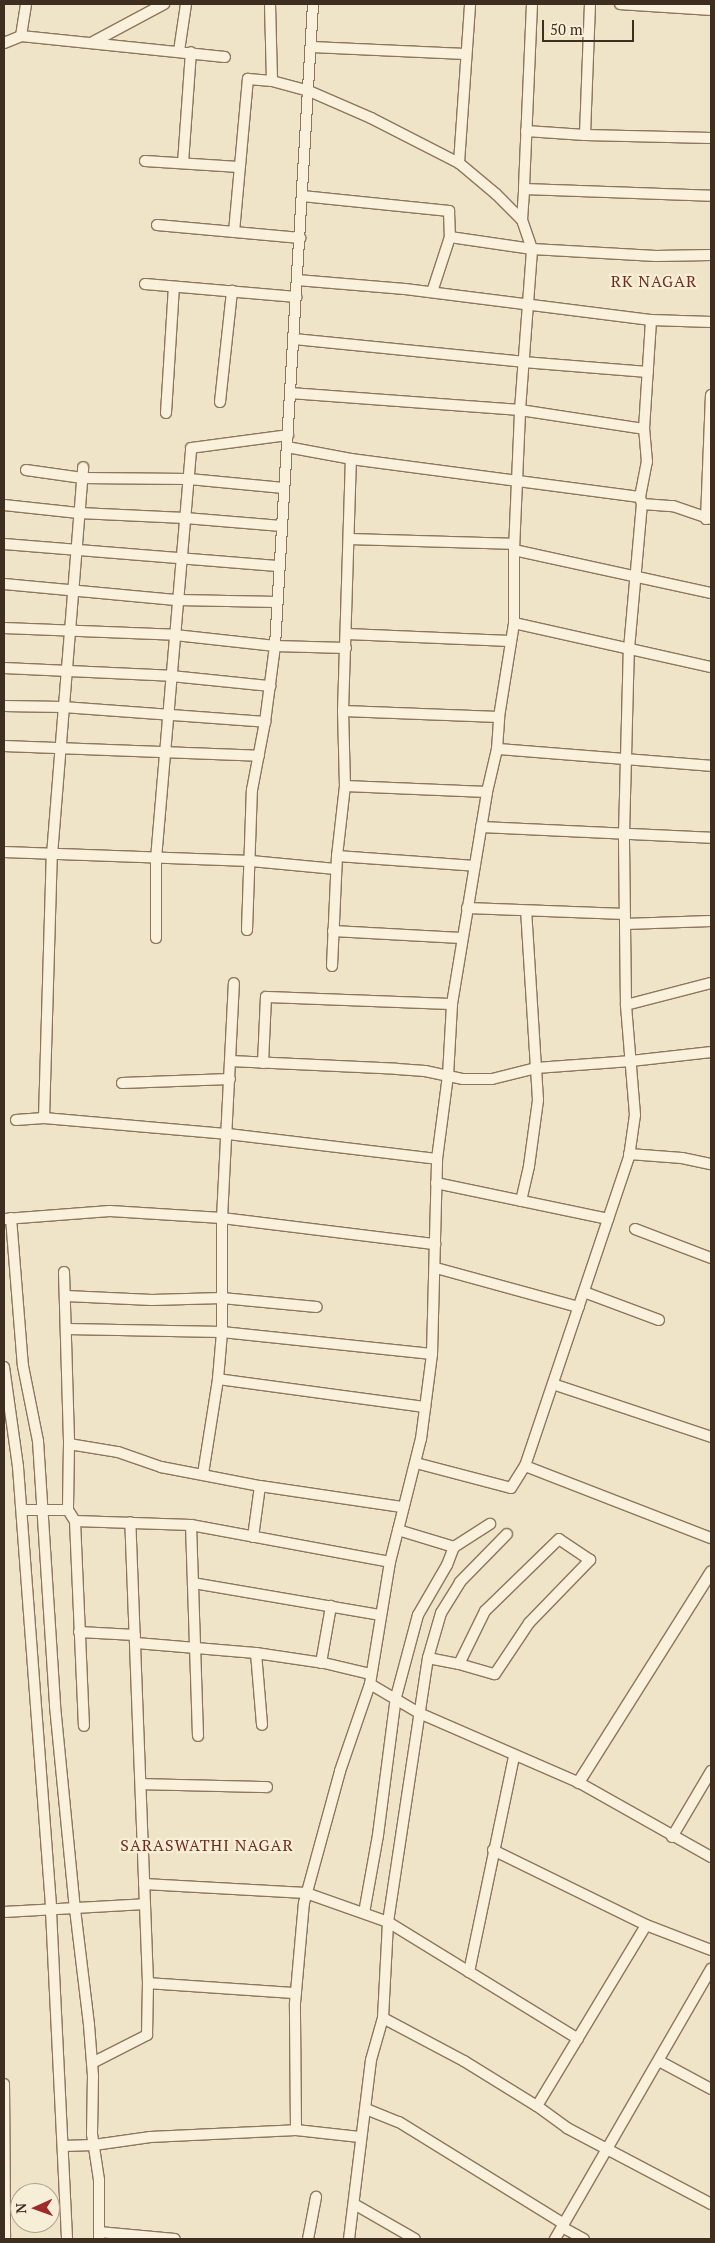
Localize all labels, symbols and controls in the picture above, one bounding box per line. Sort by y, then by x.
scale bar [545,10,638,42]
text: 50 m [550,19,583,39]
district label: RK NAGAR [610,271,698,291]
district label: SARASWATHI NAGAR [118,1835,296,1855]
north arrow [10,2183,60,2233]
text: N [11,2203,30,2214]

